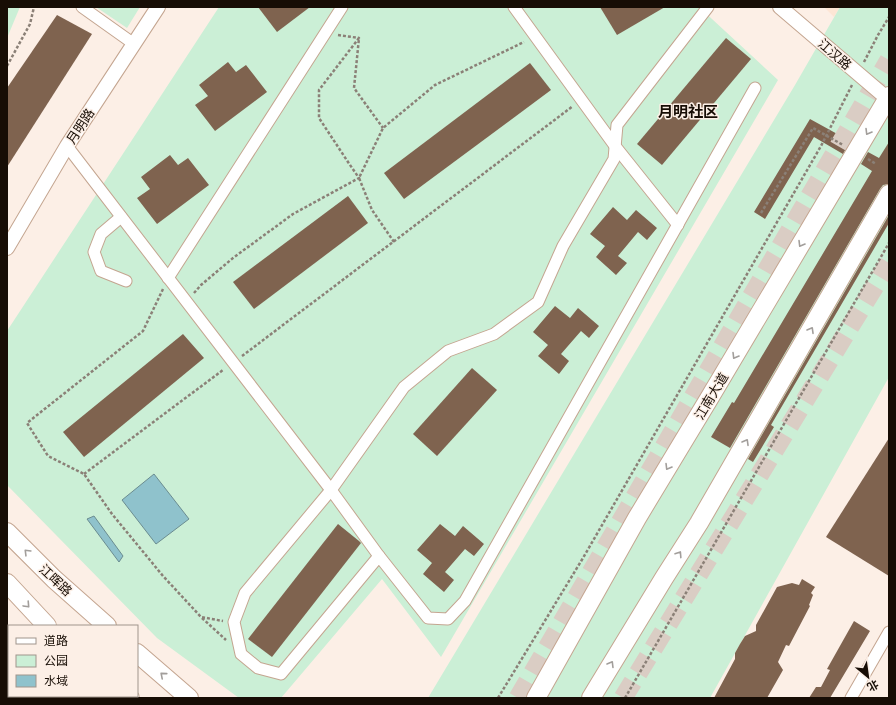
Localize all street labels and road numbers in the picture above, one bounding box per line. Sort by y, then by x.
street label: 江汉路 [814,34,856,74]
street label: 月明路 [62,105,98,147]
street label: 江南大道 [690,369,732,423]
street label: 江晖路 [36,560,76,600]

